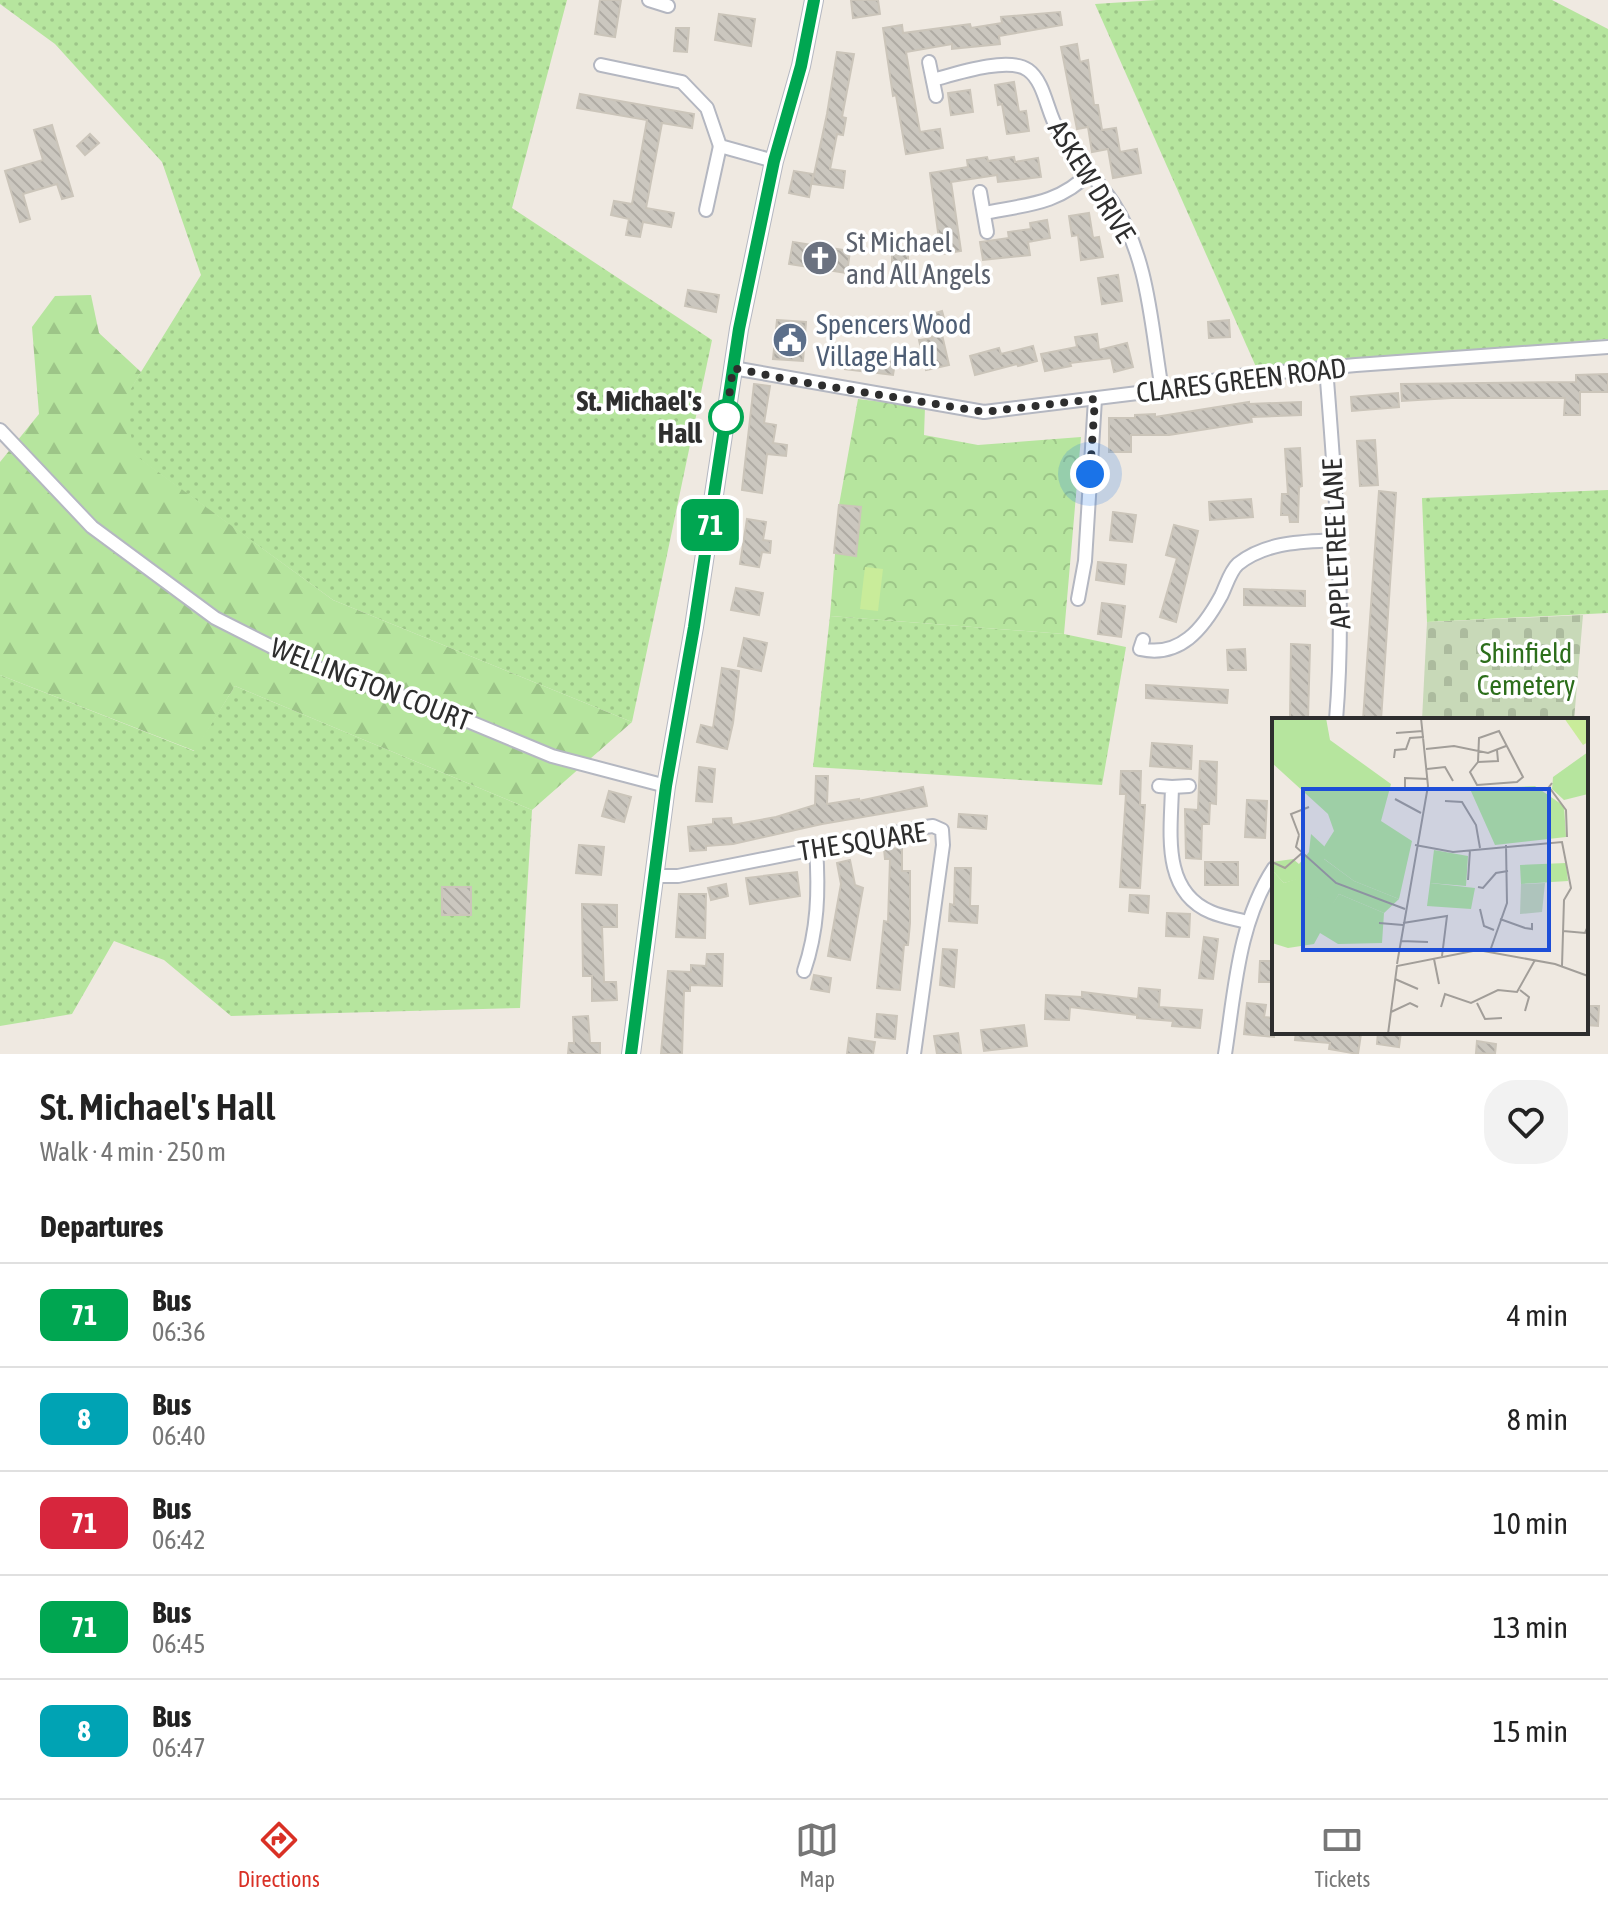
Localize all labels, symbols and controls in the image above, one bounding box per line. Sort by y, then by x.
street label: ASKEW DRIVE [1042,114,1142,248]
place label: St Michael and All Angels [846,226,991,290]
church icon: St Michael and All Angels [801,239,839,277]
place label: Spencers Wood Village Hall [816,308,971,372]
public building icon: Spencers Wood Village Hall [771,321,809,359]
street label: CLARES GREEN ROAD [1134,351,1348,409]
place label: St. Michael's Hall [577,385,703,449]
marker: St. Michael's Hall [709,400,743,434]
your location [1070,454,1110,494]
street label: APPLETREE LANE [1316,458,1356,630]
line badge: 71 [674,499,746,551]
text: 71 [697,509,723,541]
street label: WELLINGTON COURT [266,631,476,737]
park label: Shinfield Cemetery [1477,637,1575,701]
inset map [1272,718,1588,1034]
street label: THE SQUARE [796,815,928,867]
button: heart [1484,1080,1568,1164]
text: St. Michael's Hall [40,1085,275,1128]
text: Walk · 4 min · 250 m [40,1137,226,1167]
text: Departures [40,1209,163,1243]
text: Bus [152,1283,191,1317]
text: 4 min [1507,1298,1568,1332]
text: 71 [71,1299,97,1331]
text: 06:36 [152,1317,206,1347]
text: Bus [152,1387,191,1421]
text: 8 min [1507,1402,1568,1436]
text: 8 [77,1403,91,1435]
text: 06:40 [152,1421,206,1451]
text: Bus [152,1491,191,1525]
text: 10 min [1493,1506,1568,1540]
text: 71 [71,1507,97,1539]
text: 06:42 [152,1525,206,1555]
text: Bus [152,1595,191,1629]
text: 13 min [1493,1610,1568,1644]
text: 71 [71,1611,97,1643]
text: 06:45 [152,1629,206,1659]
text: Bus [152,1699,191,1733]
text: 15 min [1493,1714,1568,1748]
text: 8 [77,1715,91,1747]
text: 06:47 [152,1733,206,1763]
tab: Directions [238,1818,320,1892]
tab: Map [795,1818,839,1892]
tab: Tickets [1315,1818,1370,1892]

